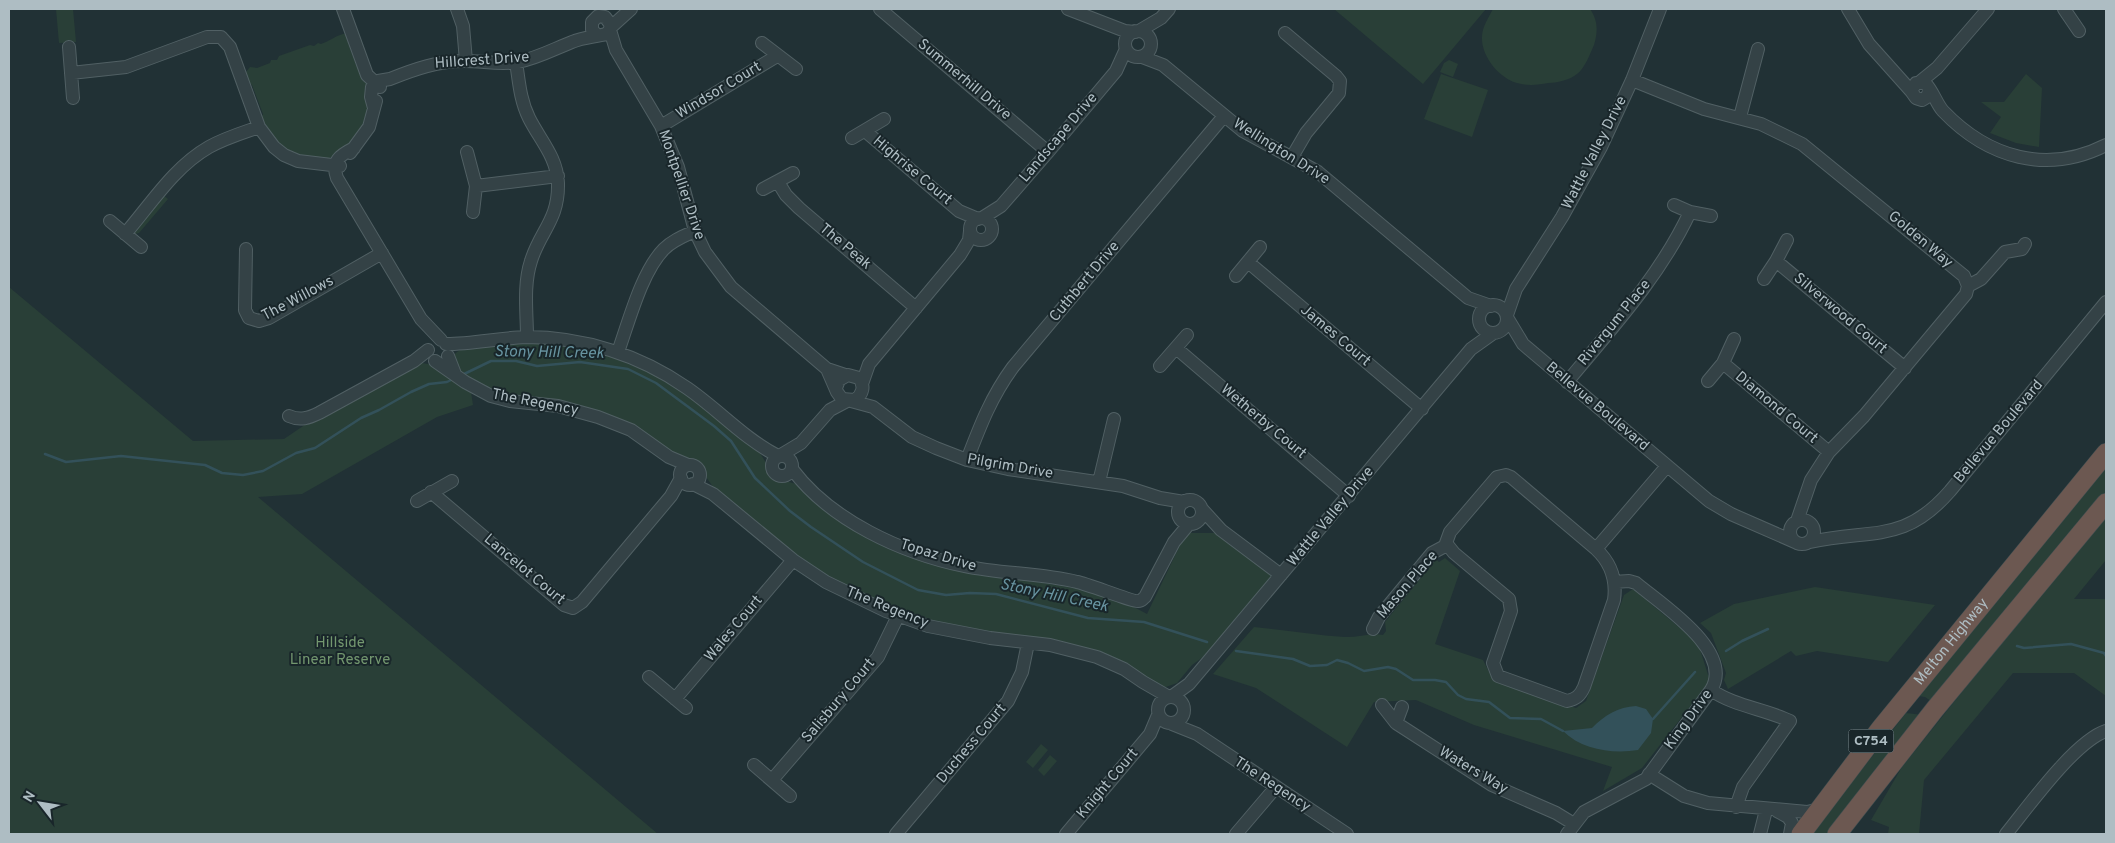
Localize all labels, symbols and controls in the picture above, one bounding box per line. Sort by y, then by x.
street label: Summerhill Drive [913,35,1015,125]
street label: Hillcrest Drive [434,48,530,74]
street label: Windsor Court [673,58,765,124]
street label: Landscape Drive [1016,89,1102,187]
street label: Wattle Valley Drive [1558,93,1632,213]
street label: Wellington Drive [1229,115,1333,189]
street label: Montpellier Drive [653,127,709,243]
street label: Highrise Court [868,132,956,210]
street label: Golden Way [1884,207,1956,273]
street label: The Peak [815,220,875,274]
street label: Cuthbert Drive [1046,238,1124,326]
street label: Silverwood Court [1789,269,1891,359]
street label: The Willows [259,272,337,326]
street label: Rivergum Place [1574,276,1656,370]
street label: James Court [1296,301,1374,371]
water label: Stony Hill Creek [494,342,605,364]
street label: Bellevue Boulevard [1541,358,1653,456]
street label: Diamond Court [1731,368,1821,448]
street label: Bellevue Boulevard [1950,376,2048,488]
street label: Wetherby Court [1216,380,1310,464]
street label: The Regency [490,385,580,421]
street label: Pilgrim Drive [965,450,1055,484]
street label: Wattle Valley Drive [1284,463,1378,571]
street label: Lancelot Court [479,530,569,610]
street label: Topaz Drive [897,535,979,577]
street label: Mason Place [1373,547,1443,623]
water label: Stony Hill Creek [998,575,1111,617]
street label: The Regency [843,583,931,633]
street label: Wales Court [701,592,767,666]
street label: Melton Highway [1910,594,1993,690]
park label: Hillside Linear Reserve [290,634,390,670]
street label: Salisbury Court [798,655,880,747]
street label: King Drive [1661,686,1717,754]
street label: Duchess Court [933,700,1011,788]
road number: C754 [1848,729,1894,752]
street label: Waters Way [1435,743,1511,799]
street label: Knight Court [1073,745,1143,823]
street label: The Regency [1230,753,1314,817]
north arrow [15,778,65,828]
text: N [20,788,40,806]

